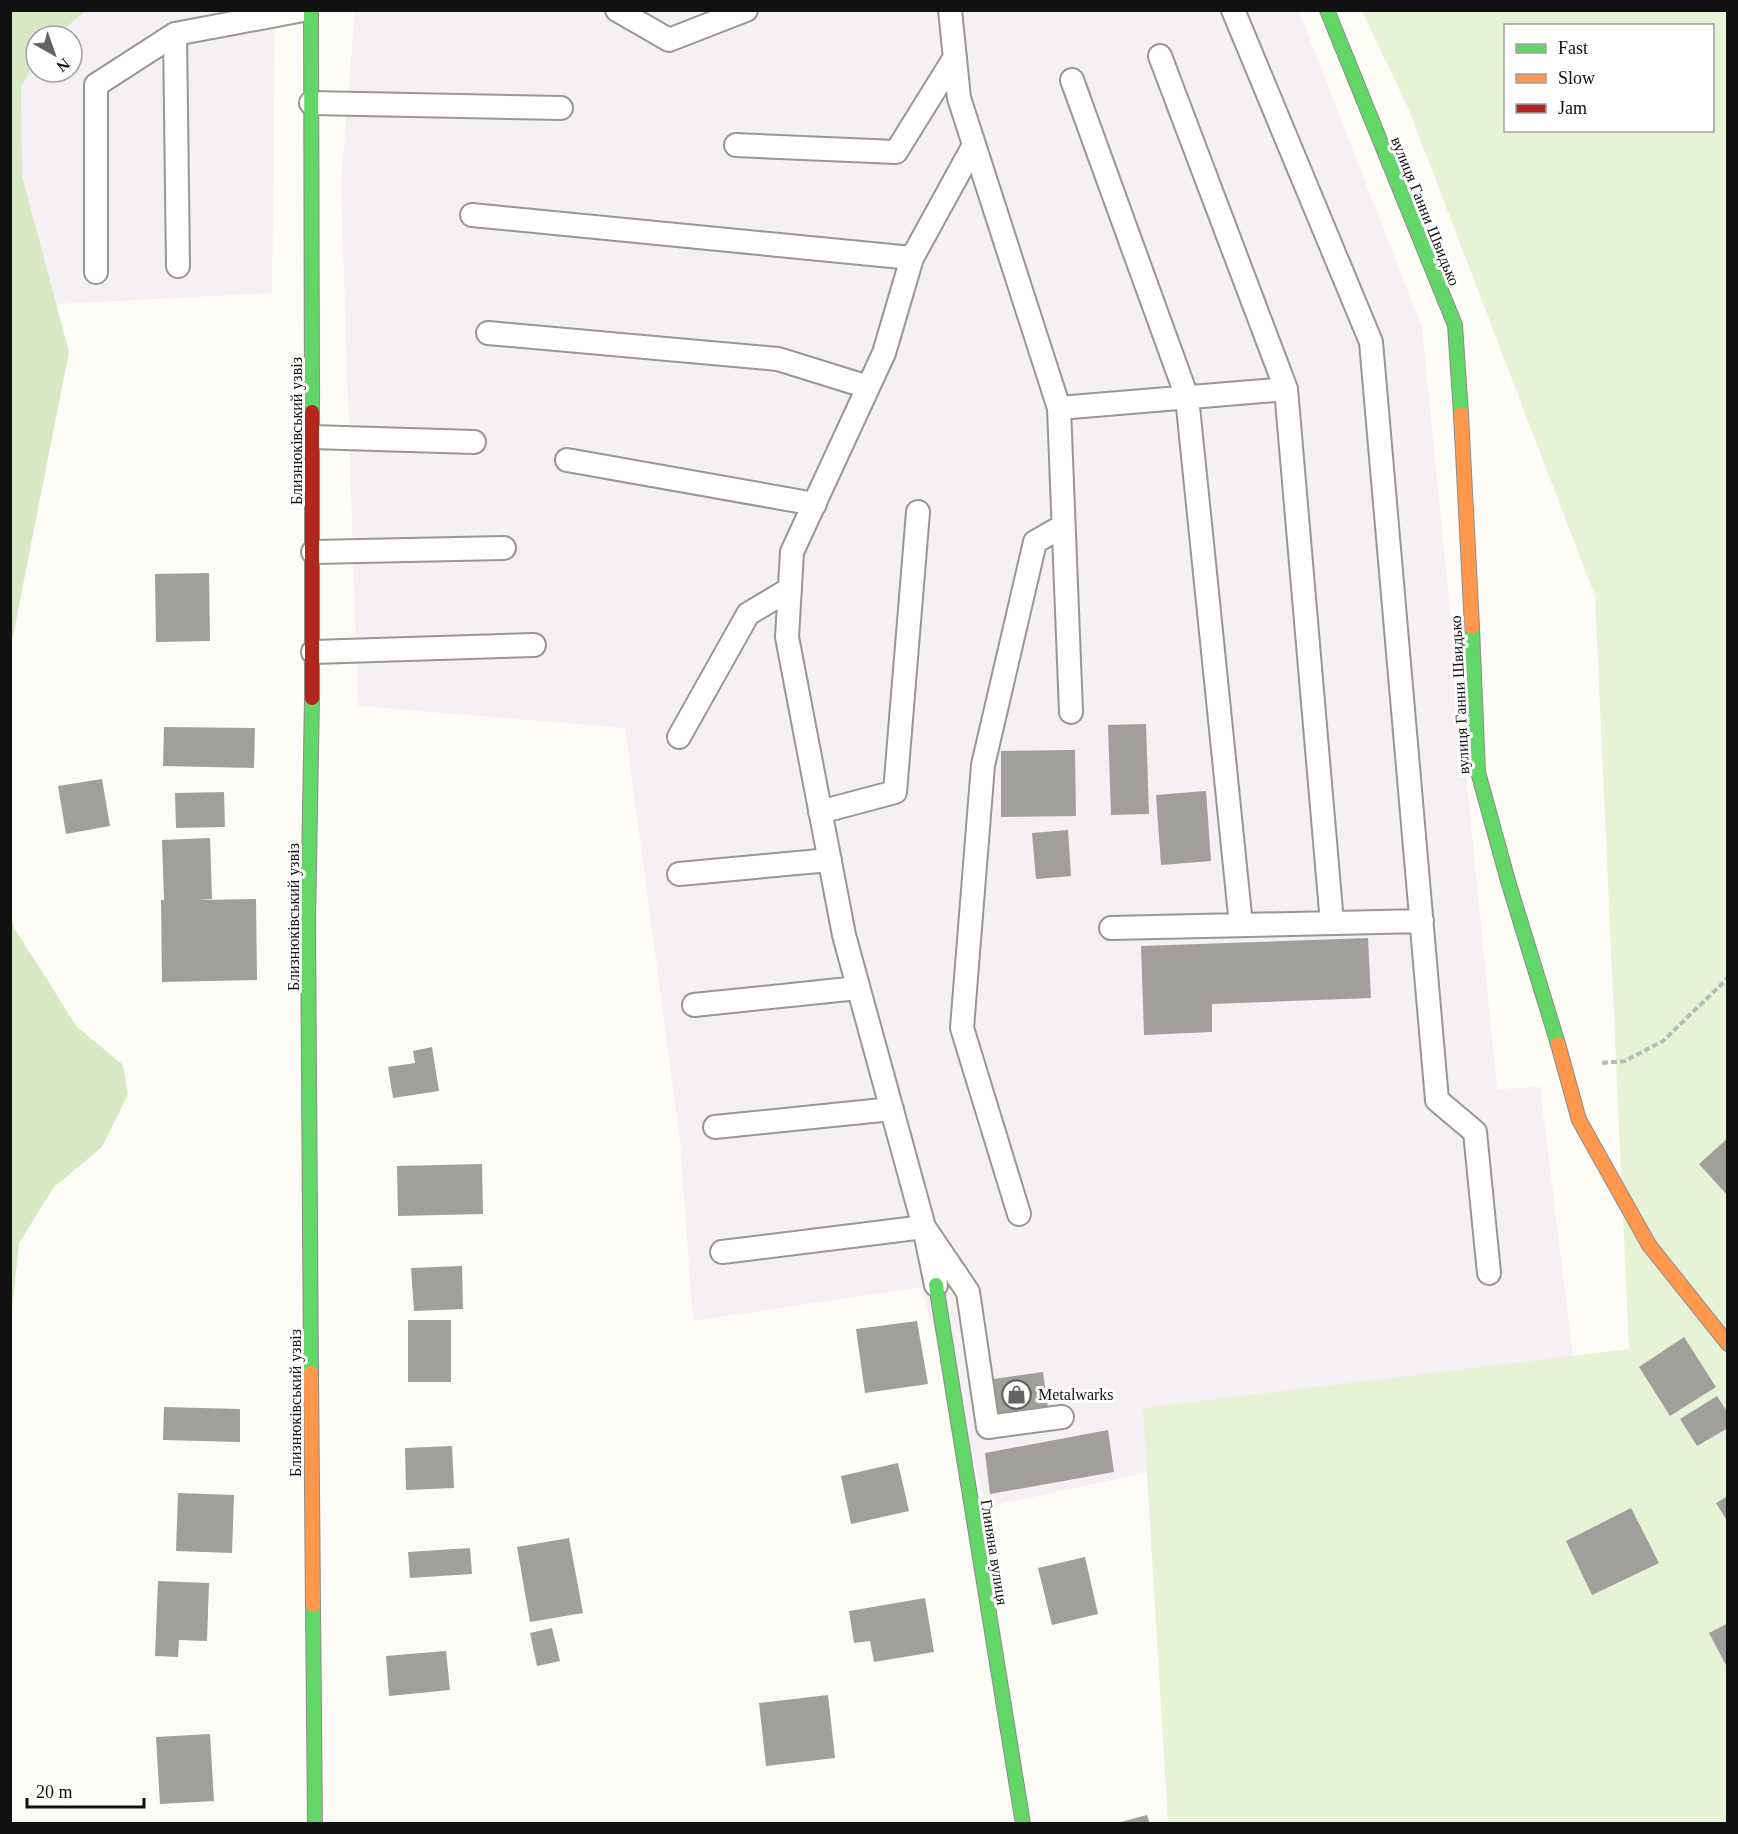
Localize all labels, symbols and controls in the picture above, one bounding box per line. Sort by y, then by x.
north arrow [24,24,84,84]
legend [1504,24,1714,132]
text: Fast [1558,38,1588,58]
text: N [53,55,73,76]
text: Slow [1558,68,1595,88]
text: Jam [1558,98,1587,118]
street label: вулиця Ганни Швидько [1387,134,1463,288]
street label: Близнюківський узвіз [288,357,306,505]
street label: вулиця Ганни Швидько [1447,615,1473,775]
street label: Близнюківський узвіз [285,843,303,991]
street label: Близнюківський узвіз [287,1329,305,1477]
shop icon: Metalwarks [1001,1378,1033,1410]
place label: Metalwarks [1038,1386,1114,1403]
street label: Глиняна вулиця [977,1498,1011,1607]
scale bar [27,1771,144,1809]
text: 20 m [36,1782,73,1802]

